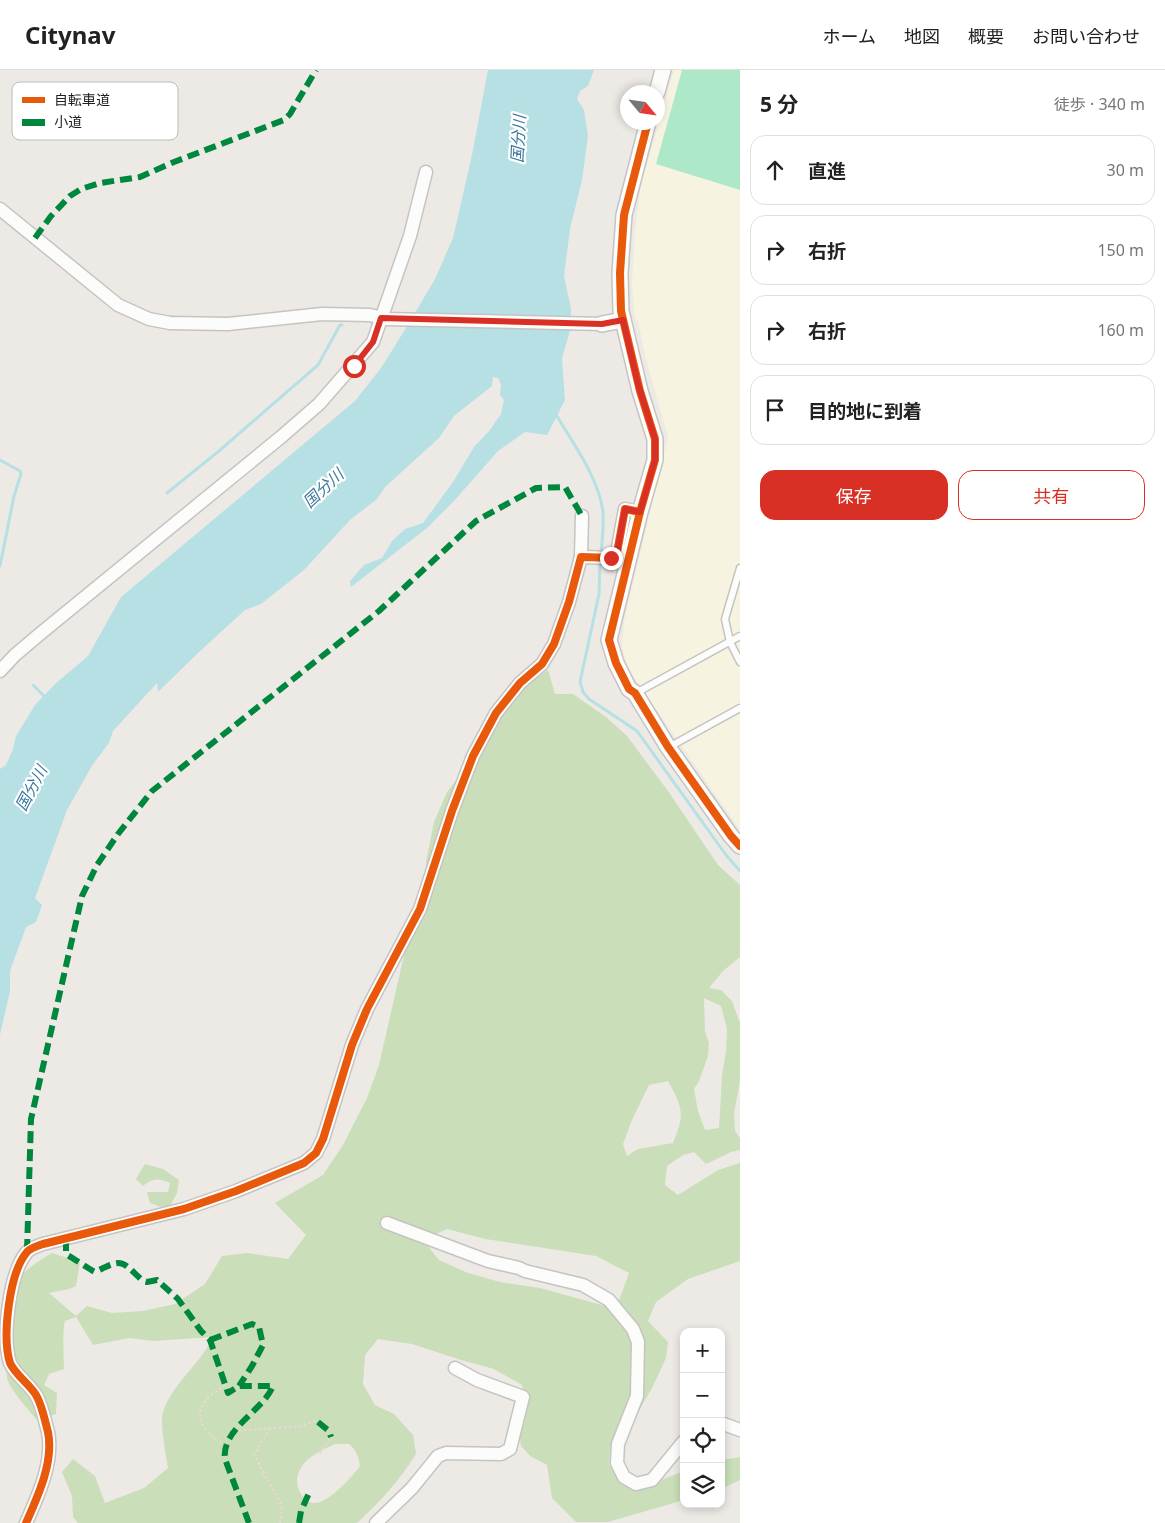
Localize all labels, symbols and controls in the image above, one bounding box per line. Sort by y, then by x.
text: Citynav [25,18,115,51]
text: ホーム [823,24,876,48]
text: 地図 [904,24,940,48]
text: 概要 [968,24,1004,48]
text: お問い合わせ [1032,24,1140,48]
legend [12,82,178,140]
north arrow [620,85,665,130]
text: 自転車道 [54,90,110,109]
text: 5 分 [760,90,798,118]
text: 徒歩 · 340 m [1054,93,1145,115]
text: 小道 [54,112,82,131]
water label: 国分川 [506,112,530,164]
icon: ahead [761,156,789,184]
text: 直進 [808,158,846,184]
text: 30 m [1107,159,1144,181]
icon: right [761,236,789,264]
text: 右折 [808,238,846,264]
text: 150 m [1097,239,1144,261]
icon: right [761,316,789,344]
text: 右折 [808,318,846,344]
text: 160 m [1097,319,1144,341]
route start [343,355,366,378]
icon: arrive [761,396,789,424]
text: 目的地に到着 [808,398,922,424]
water label: 国分川 [298,462,350,512]
button: 保存 [760,470,948,520]
button: 共有 [958,470,1145,520]
route end [600,547,623,570]
water label: 国分川 [10,760,53,814]
map controls [680,1328,725,1508]
button: + [680,1328,725,1373]
button: − [680,1373,725,1418]
button: locate [680,1418,725,1463]
button: layers [680,1463,725,1508]

